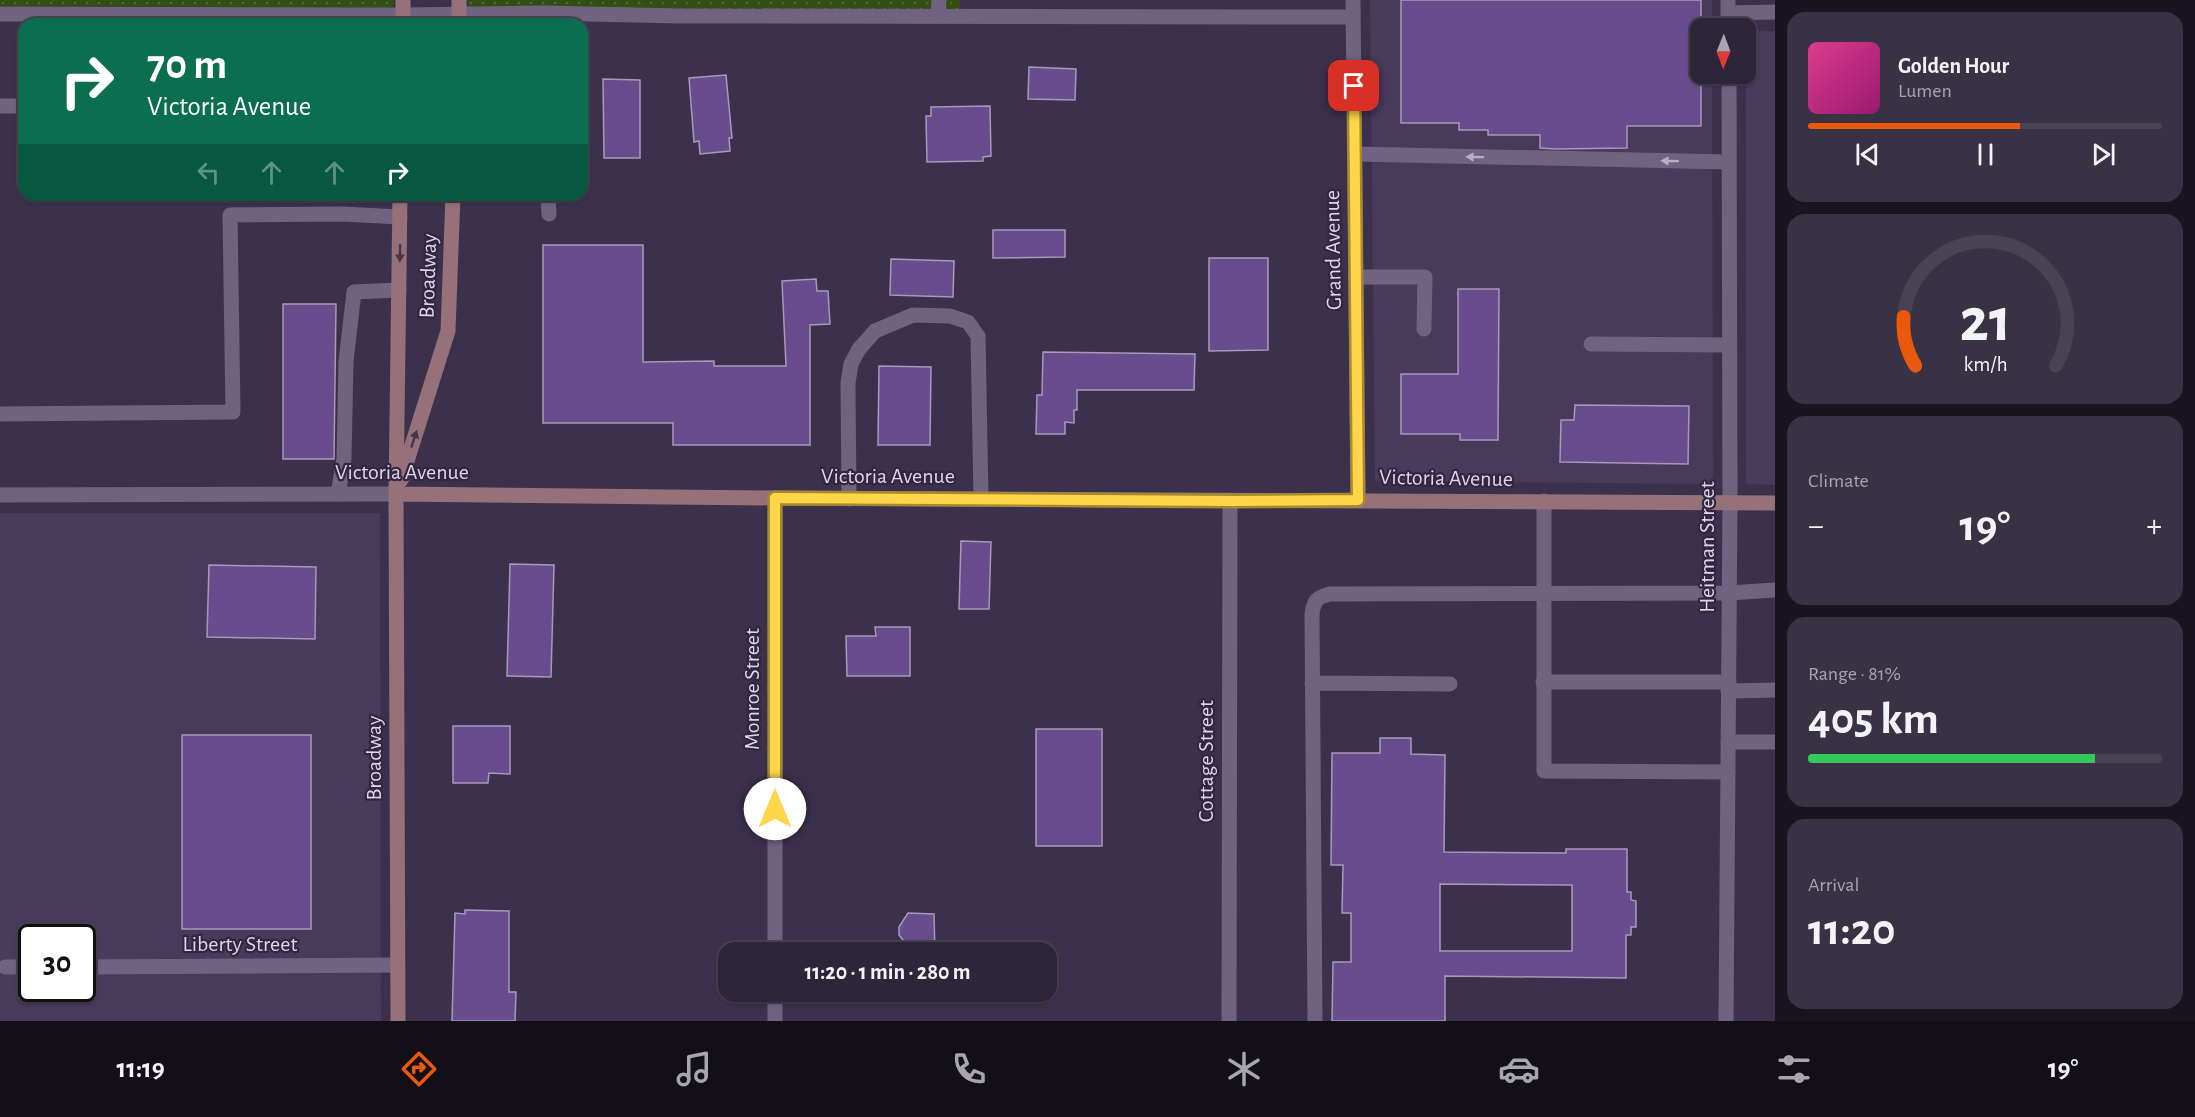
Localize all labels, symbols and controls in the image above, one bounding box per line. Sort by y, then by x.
north arrow [1690,18,1756,84]
map controls [1690,18,1756,84]
icon: right [48,42,126,120]
text: 70 m [147,44,227,86]
text: Golden Hour [1898,55,2009,77]
pin [1328,60,1379,111]
icon: arrive [1337,69,1370,102]
text: Lumen [1898,81,1952,101]
text: Victoria Avenue [147,93,311,120]
icon: previous [1851,138,1884,171]
icon: pause [1969,138,2002,171]
icon: next [2087,138,2120,171]
one-way arrow [1466,152,1485,161]
icon: left [192,156,225,189]
icon: ahead [255,156,288,189]
icon: ahead [318,156,351,189]
icon: right [381,156,414,189]
one-way arrow [1661,156,1680,165]
street label: Grand Avenue [1321,190,1345,310]
street label: Broadway [416,233,440,319]
one-way arrow [395,244,404,263]
text: 21 [1959,290,2011,352]
text: km/h [1963,354,2007,375]
one-way arrow [410,430,419,448]
street label: Victoria Avenue [335,461,469,483]
street label: Victoria Avenue [821,465,955,487]
street label: Victoria Avenue [1379,466,1513,490]
text: Climate [1808,471,1869,491]
street label: Heitman Street [1696,481,1718,613]
text: 19° [1959,504,2011,549]
text: − [1808,510,1824,543]
text: + [2146,510,2162,543]
street label: Monroe Street [741,628,763,750]
text: Range · 81% [1808,664,1901,684]
text: 405 km [1808,697,1939,742]
street label: Cottage Street [1195,700,1217,822]
street label: Broadway [363,715,385,800]
position arrow [743,777,807,841]
text: Arrival [1808,875,1859,895]
text: 11:20 [1808,908,1895,953]
speed limit sign: 30 [18,924,96,1002]
street label: Liberty Street [183,933,297,955]
text: 11:20 · 1 min · 280 m [804,961,971,983]
icon: directions [398,1048,440,1090]
icon: music [673,1048,715,1090]
icon: phone [948,1048,990,1090]
icon: climate [1223,1048,1265,1090]
icon: car [1498,1048,1540,1090]
icon: filters [1773,1048,1815,1090]
text: 11:19 [116,1055,165,1082]
text: 19° [2048,1055,2078,1082]

